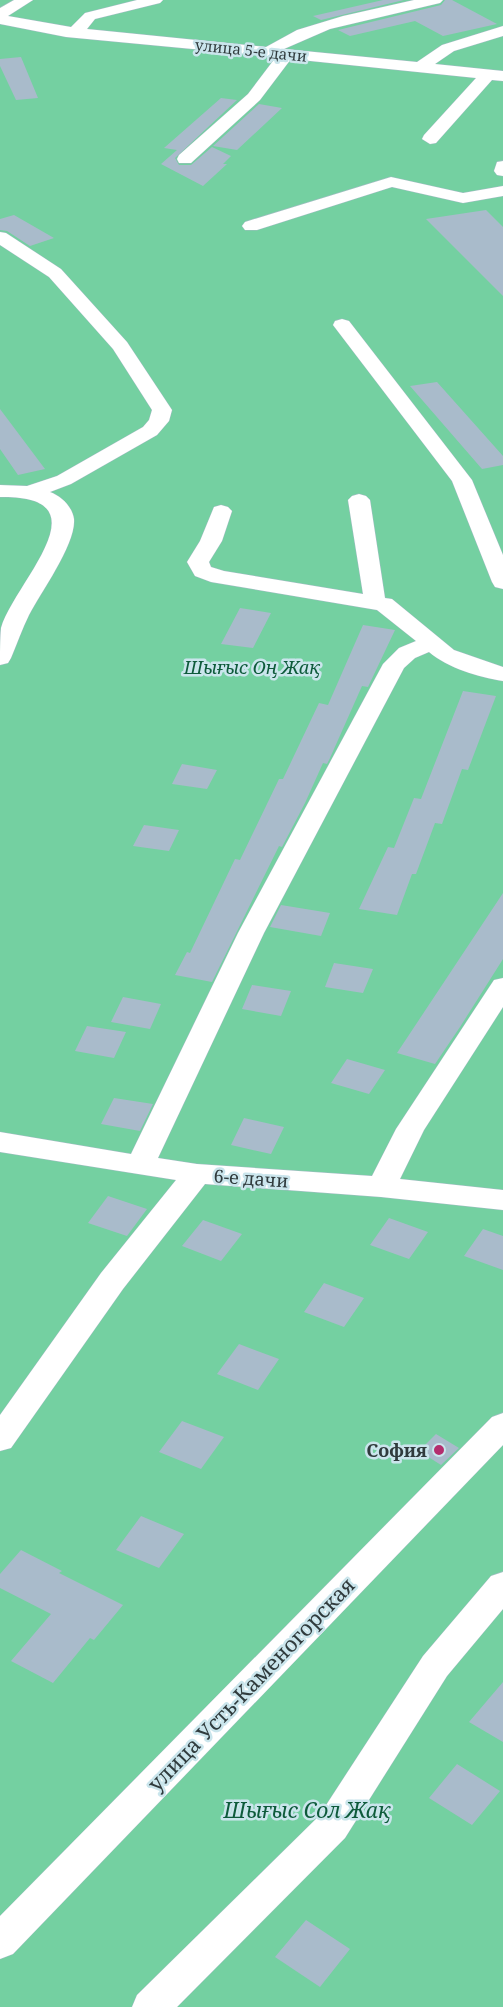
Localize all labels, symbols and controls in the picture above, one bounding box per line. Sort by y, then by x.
street label: улица 5-е дачи [194,34,308,66]
park label: Шығыс Оң Жақ [183,655,320,679]
street label: 6-е дачи [213,1163,289,1193]
place label: София [366,1438,427,1462]
marker: София [432,1443,446,1457]
street label: улица Усть-Каменогорская [141,1571,361,1797]
park label: Шығыс Сол Жақ [222,1796,391,1824]

